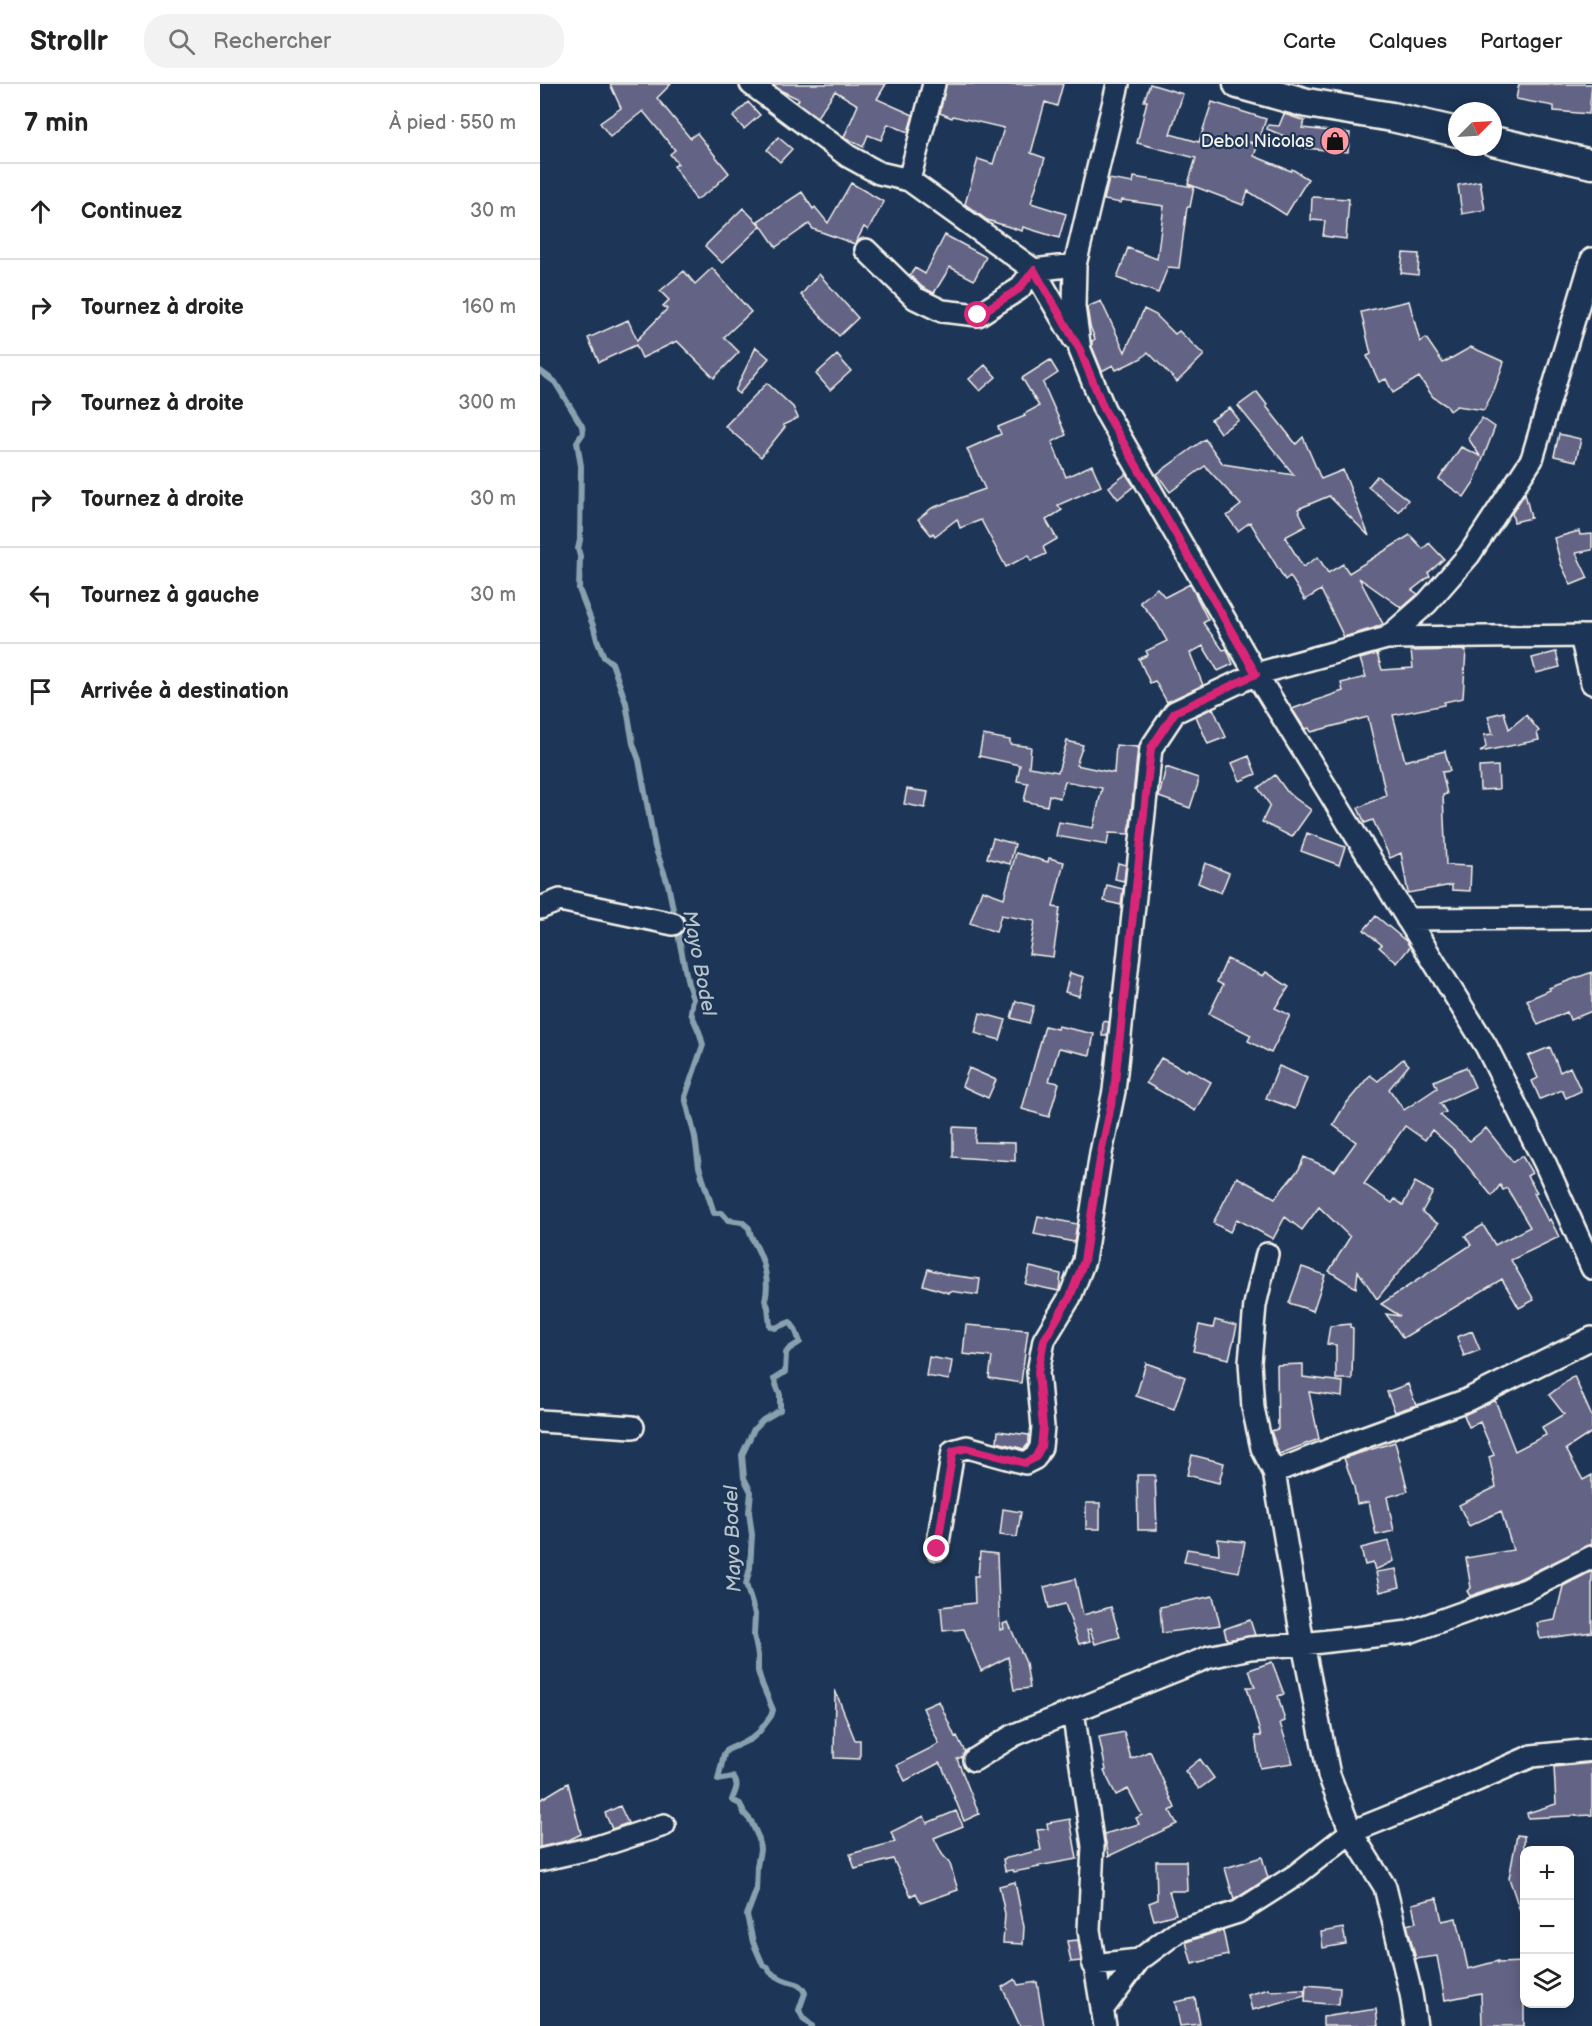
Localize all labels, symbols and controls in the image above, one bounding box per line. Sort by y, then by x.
search box [144,14,564,68]
text: Strollr [30,25,108,58]
icon: search [165,25,198,58]
text: Rechercher [213,28,331,55]
text: Carte [1283,29,1336,54]
text: Calques [1369,29,1447,54]
text: Partager [1480,29,1562,54]
north arrow [1448,102,1502,156]
text: 7 min [24,108,88,139]
text: À pied · 550 m [389,111,516,135]
shop icon: Debol Nicolas [1319,125,1351,157]
place label: Debol Nicolas [1201,131,1314,152]
icon: ahead [24,195,57,228]
text: Continuez [81,198,182,225]
text: 30 m [470,199,516,223]
icon: right [24,291,57,324]
text: Tournez à droite [81,294,244,321]
text: 160 m [462,295,516,319]
route start [964,301,990,327]
icon: right [24,387,57,420]
text: Tournez à droite [81,390,244,417]
text: 300 m [458,391,516,415]
icon: right [24,483,57,516]
text: Tournez à droite [81,486,244,513]
text: 30 m [470,487,516,511]
icon: left [24,579,57,612]
text: Tournez à gauche [81,582,259,609]
text: 30 m [470,583,516,607]
icon: arrive [24,675,57,708]
text: Arrivée à destination [81,678,289,705]
water label: Mayo Bodel [677,908,721,1019]
water label: Mayo Bodel [719,1484,747,1593]
route end [923,1535,949,1561]
map controls [1520,1846,1574,2008]
button: + [1520,1846,1574,1900]
button: − [1520,1900,1574,1954]
button: layers [1520,1954,1574,2008]

